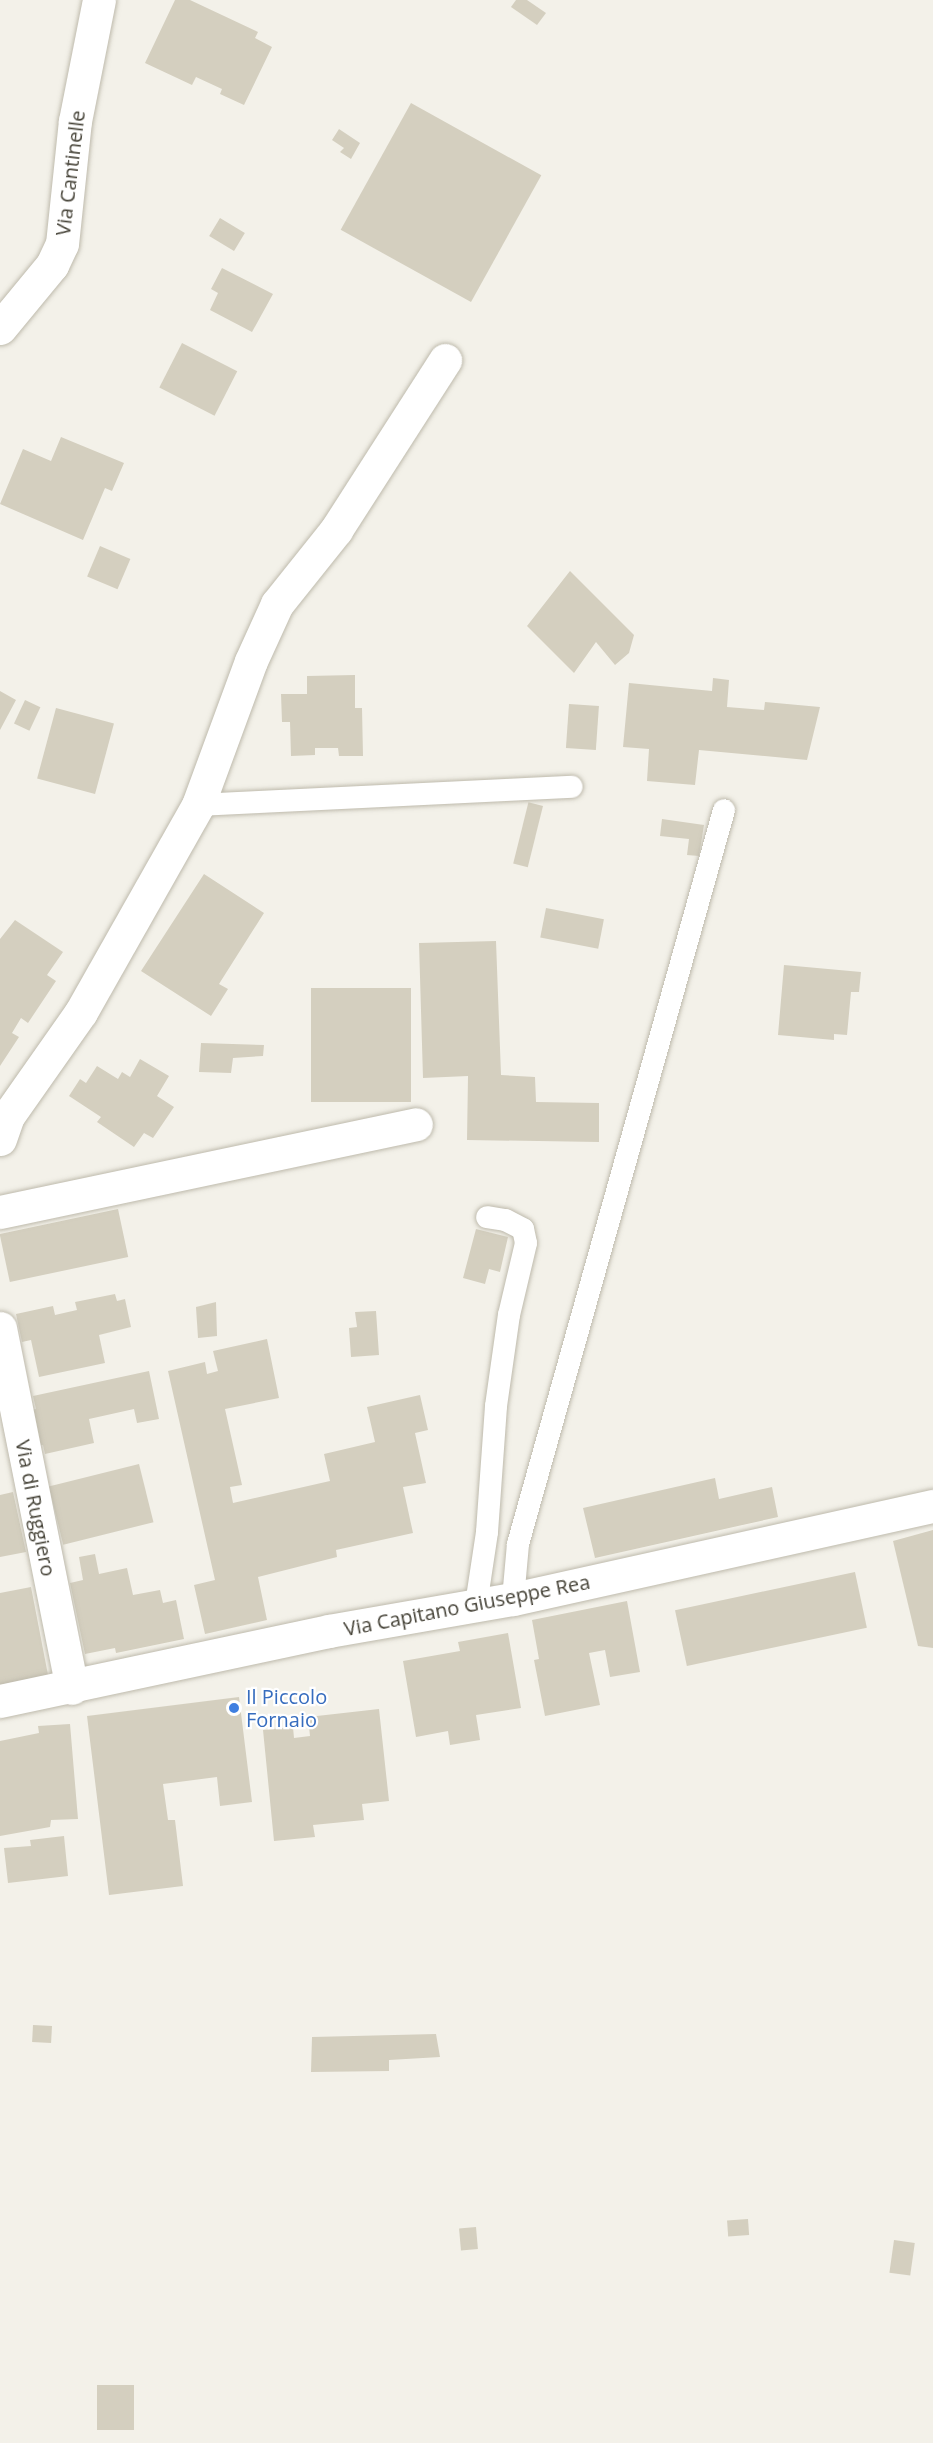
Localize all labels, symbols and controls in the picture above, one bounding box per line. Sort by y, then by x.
street label: Via Cantinelle [50,109,90,237]
street label: Via di Ruggiero [11,1438,61,1578]
street label: Via Capitano Giuseppe Rea [342,1569,592,1641]
place label: Il Piccolo Fornaio [246,1684,327,1731]
marker: Il Piccolo Fornaio [227,1701,241,1715]

